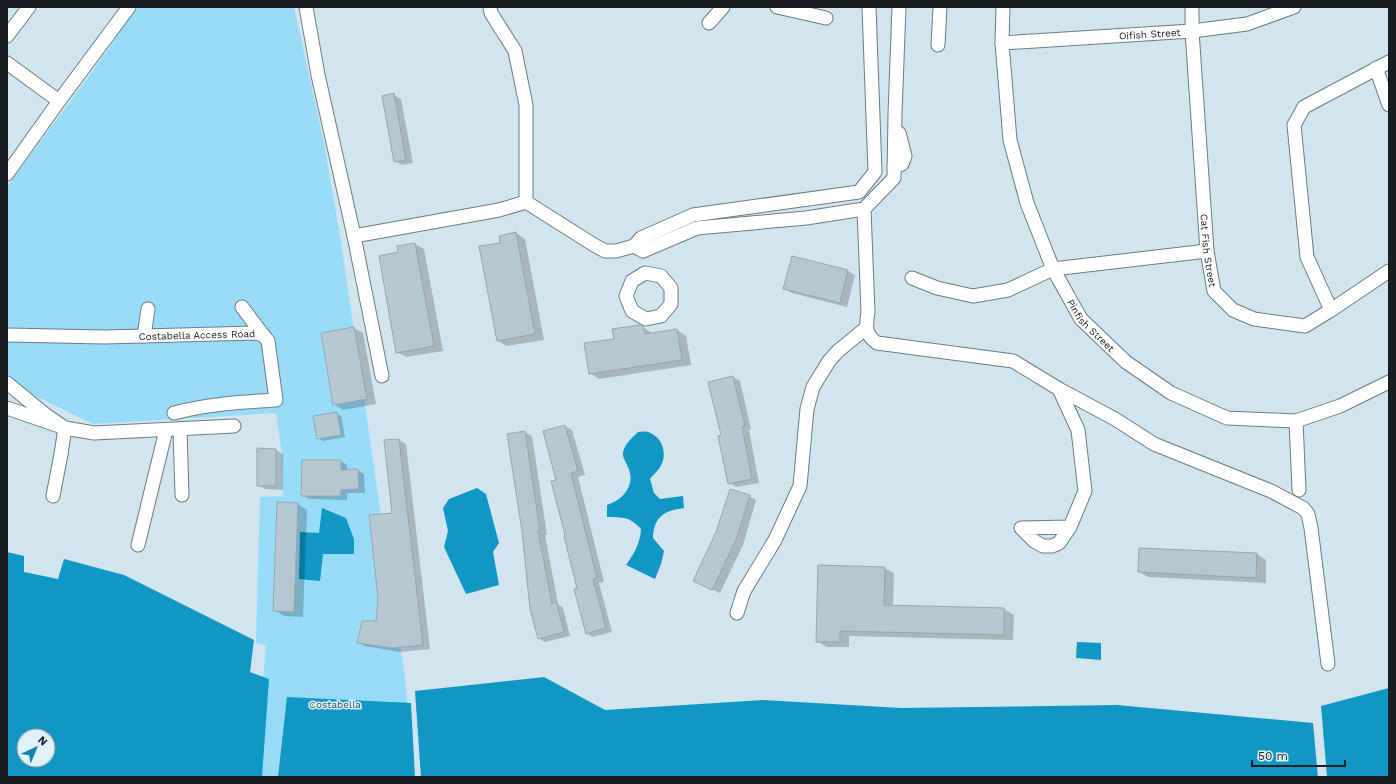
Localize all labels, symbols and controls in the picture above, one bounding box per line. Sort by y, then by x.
street label: Oifish Street [1119,27,1182,42]
street label: Cat Fish Street [1198,213,1218,289]
street label: Pinfish Street [1065,297,1117,355]
street label: Costabella Access Road [139,328,255,342]
park label: Costabella [309,699,361,710]
north arrow [16,728,56,768]
text: N [35,734,50,749]
scale bar [1252,742,1345,768]
text: 50 m [1258,749,1288,763]

